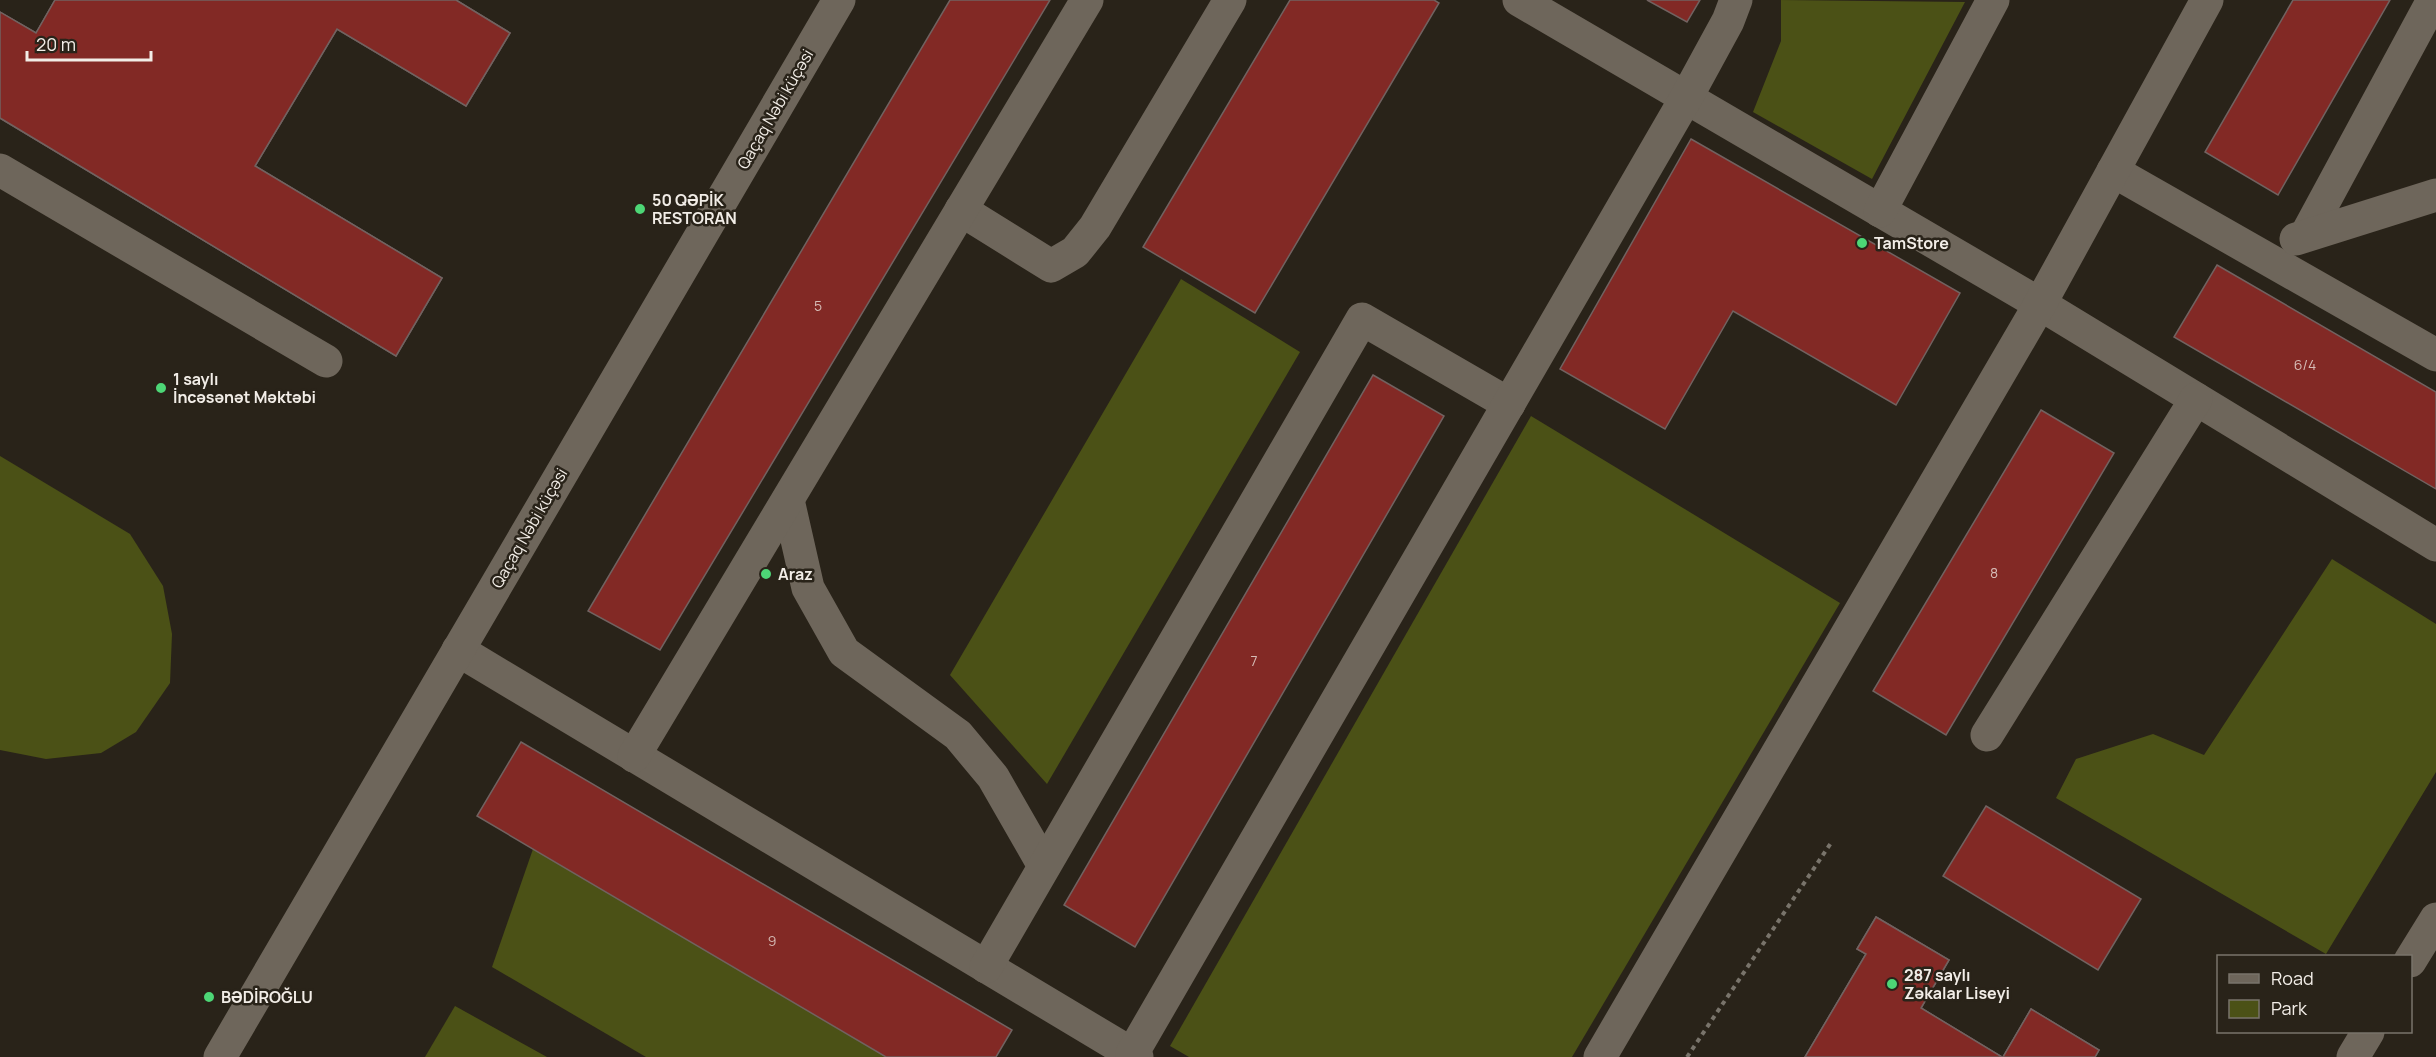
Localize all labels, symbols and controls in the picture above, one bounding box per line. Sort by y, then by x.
scale bar [27,24,152,62]
text: 20 m [36,32,76,56]
street label: Qaçaq Nəbi küçəsi [732,45,818,173]
place label: 50 QƏPİK RESTORAN [652,189,737,229]
marker: 50 QƏPİK RESTORAN [633,202,647,216]
place label: TamStore [1874,232,1949,254]
marker: TamStore [1855,236,1869,250]
house number: 5 [814,296,822,315]
house number: 6/4 [2294,355,2316,374]
place label: 1 saylı İncəsənət Məktəbi [173,368,316,408]
marker: 1 saylı İncəsənət Məktəbi [154,381,168,395]
street label: Qaçaq Nəbi küçəsi [486,464,572,592]
place label: Araz [778,563,813,585]
house number: 8 [1990,563,1998,582]
marker: Araz [759,567,773,581]
house number: 7 [1250,651,1258,670]
house number: 9 [768,931,776,950]
legend [2217,955,2412,1033]
place label: 287 saylı Zəkalar Liseyi [1904,964,2010,1004]
text: Road [2271,966,2314,990]
marker: 287 saylı Zəkalar Liseyi [1885,977,1899,991]
place label: BƏDİROĞLU [221,986,313,1008]
marker: BƏDİROĞLU [202,990,216,1004]
text: Park [2271,996,2308,1020]

